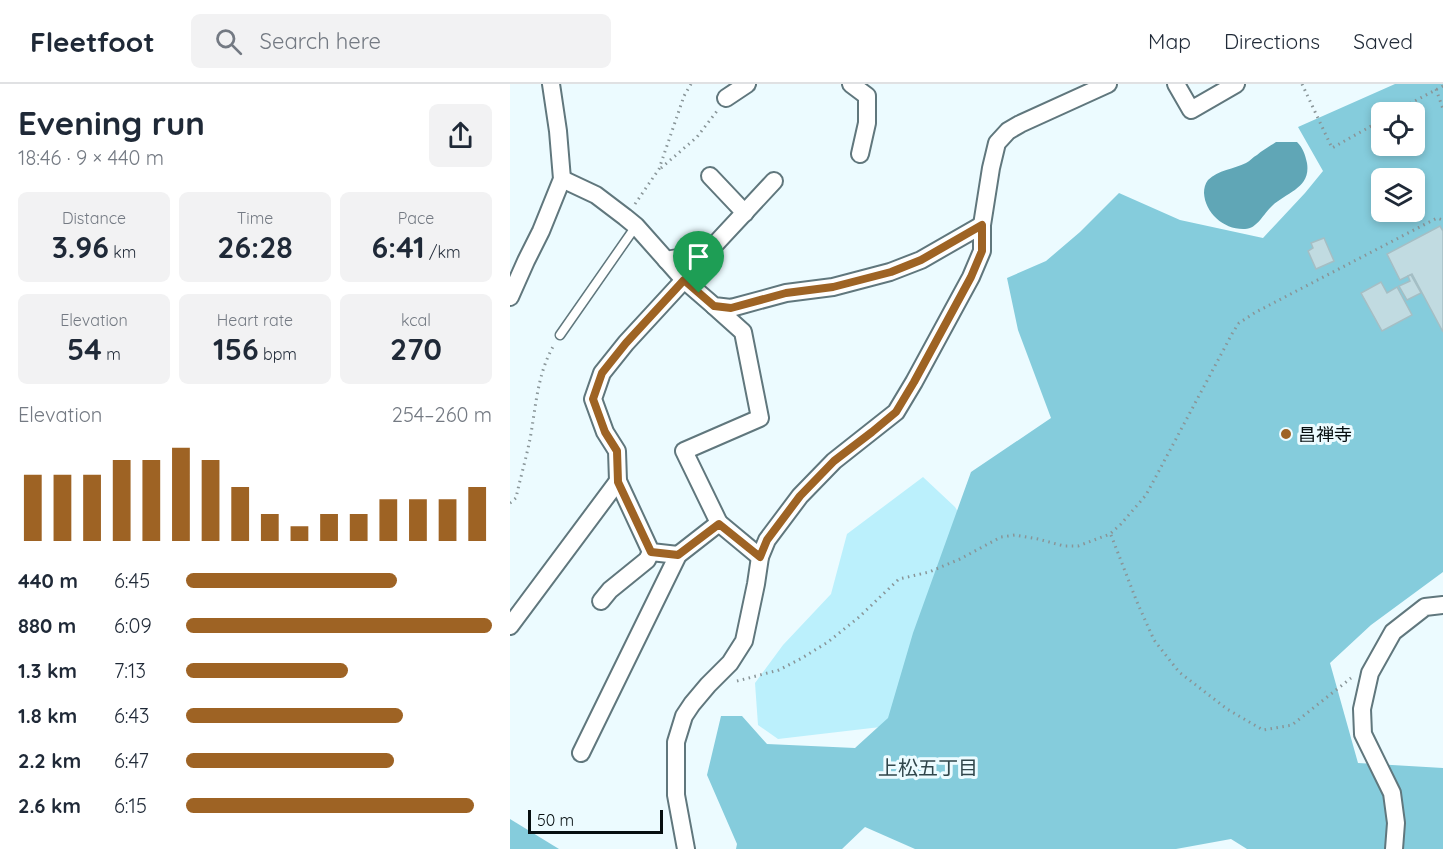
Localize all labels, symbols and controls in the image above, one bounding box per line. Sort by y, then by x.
search box [191,14,611,68]
text: Fleetfoot [30,24,155,59]
icon: search [212,25,245,58]
text: Search here [260,27,381,55]
text: Map [1148,28,1191,54]
text: Directions [1224,28,1320,54]
text: Saved [1353,28,1413,54]
text: Evening run [18,102,205,143]
map controls [1371,102,1425,222]
button: locate [1371,102,1425,156]
button: share [429,104,492,167]
text: 18:46 · 9 × 440 m [18,145,164,170]
button: layers [1371,168,1425,222]
text: Distance [62,208,126,228]
text: Time [237,208,273,228]
text: Pace [398,208,434,228]
text: 3.96 [52,228,109,266]
text: 26:28 [217,228,293,266]
text: 6:41 [371,228,425,266]
pin [673,231,724,293]
icon: arrive [682,240,715,273]
text: km [109,242,136,262]
text: /km [425,242,461,262]
text: Elevation [60,310,128,330]
text: Heart rate [217,310,293,330]
text: kcal [401,310,431,330]
text: 54 [67,330,102,368]
text: 156 [213,330,259,368]
text: 270 [390,330,442,368]
text: m [102,344,121,364]
text: bpm [259,344,297,364]
text: Elevation [18,402,102,427]
text: 254–260 m [392,402,492,427]
place label: 昌禅寺 [1298,423,1352,446]
marker: 昌禅寺 [1279,427,1293,441]
text: 440 m [18,568,78,593]
text: 6:45 [114,568,150,593]
text: 880 m [18,613,76,638]
text: 6:09 [114,613,152,638]
text: 1.3 km [18,658,77,683]
text: 7:13 [114,658,146,683]
text: 1.8 km [18,703,77,728]
text: 6:43 [114,703,150,728]
text: 2.2 km [18,748,81,773]
text: 6:47 [114,748,149,773]
district label: 上松五丁目 [878,755,978,780]
text: 2.6 km [18,793,81,818]
text: 6:15 [114,793,147,818]
scale bar [528,807,663,834]
text: 50 m [537,810,574,830]

